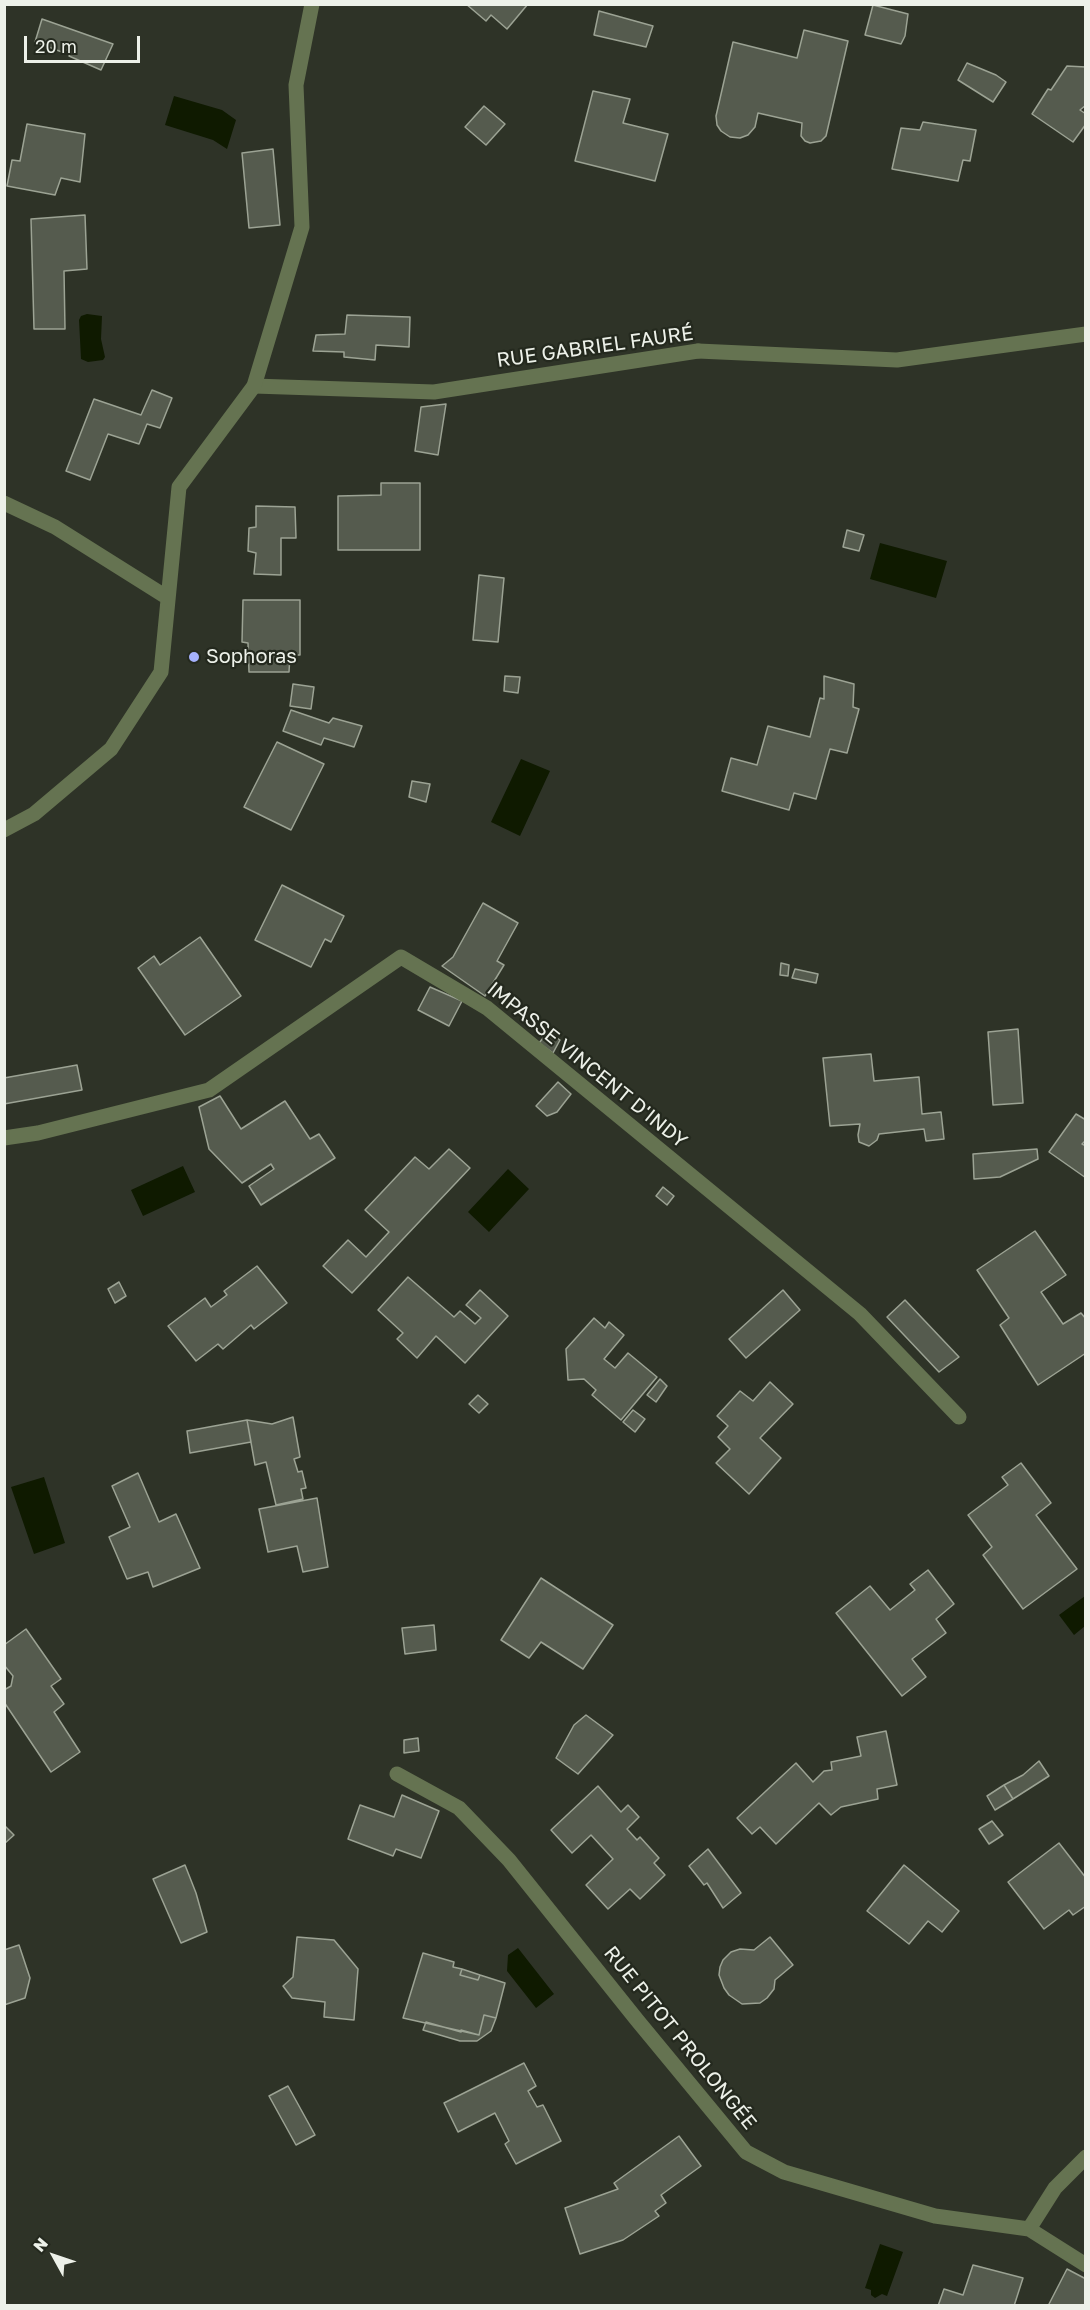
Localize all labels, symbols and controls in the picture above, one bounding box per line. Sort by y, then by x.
scale bar [27,24,142,62]
text: 20 m [35,35,77,57]
street label: RUE GABRIEL FAURÉ [495,321,695,373]
place label: Sophoras [206,645,297,669]
marker: Sophoras [187,650,201,664]
street label: IMPASSE VINCENT D'INDY [482,977,692,1153]
street label: RUE PITOT PROLONGÉE [599,1941,761,2135]
north arrow [24,2226,84,2286]
text: N [29,2233,52,2256]

